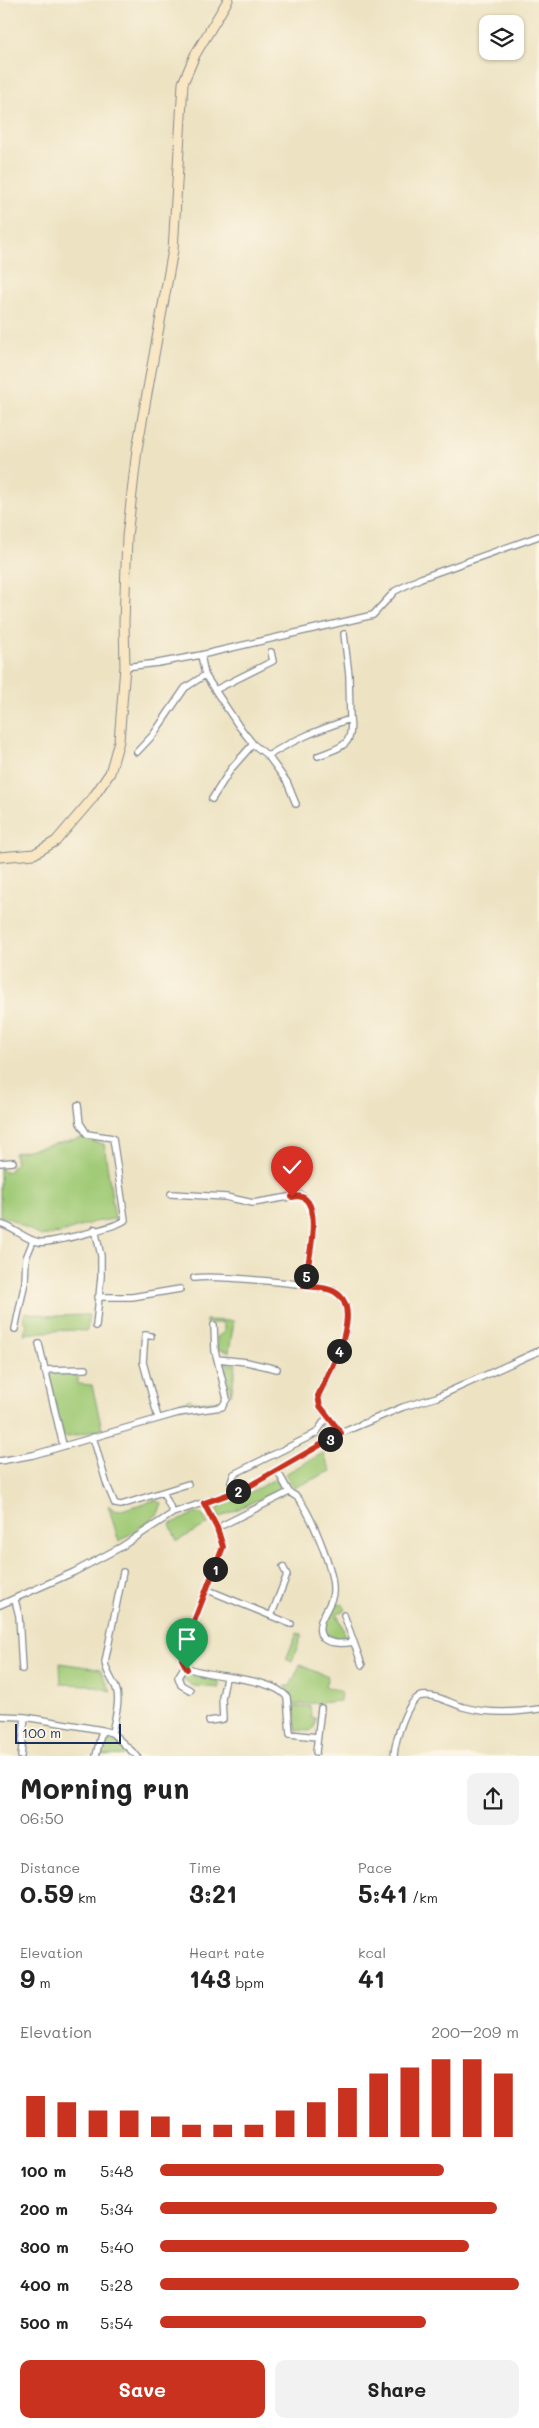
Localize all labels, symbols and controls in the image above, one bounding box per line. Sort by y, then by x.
map controls [479,15,524,60]
button: layers [479,15,524,60]
pin [271,1146,313,1197]
icon: check [278,1153,306,1181]
pin: 5 [294,1264,318,1288]
text: 5 [302,1267,311,1286]
pin: 4 [326,1338,352,1364]
text: 4 [335,1342,344,1361]
pin: 3 [318,1426,342,1452]
text: 3 [326,1430,335,1449]
pin: 2 [226,1478,250,1504]
text: 2 [235,1482,242,1501]
pin: 1 [202,1556,228,1582]
text: 1 [212,1560,219,1579]
pin [166,1618,208,1669]
icon: arrive [173,1625,201,1653]
scale bar [15,1720,121,1744]
text: 100 m [22,1723,61,1742]
text: Morning run [20,1770,189,1806]
button: share [467,1773,519,1825]
text: 06:50 [20,1807,64,1828]
text: Distance [20,1858,80,1877]
text: Time [189,1858,221,1877]
text: Pace [358,1858,392,1877]
text: 0.59 [20,1877,73,1909]
text: 3:21 [189,1877,237,1909]
text: 5:41 [358,1877,407,1909]
text: km [73,1888,96,1907]
text: /km [407,1888,438,1907]
text: Elevation [20,1943,83,1962]
text: Heart rate [189,1943,265,1962]
text: kcal [358,1943,386,1962]
text: 9 [20,1962,35,1994]
text: 143 [189,1962,231,1994]
text: 41 [358,1962,385,1994]
text: m [35,1973,51,1992]
text: bpm [231,1973,264,1992]
text: Elevation [20,2021,92,2042]
text: 200–209 m [431,2021,519,2042]
text: 100 m [20,2160,66,2181]
text: 5:48 [100,2160,133,2181]
text: 200 m [20,2198,68,2219]
text: 5:34 [100,2198,133,2219]
text: 300 m [20,2236,69,2257]
text: 5:40 [100,2236,134,2257]
text: 400 m [20,2274,69,2295]
text: 5:28 [100,2274,133,2295]
text: 500 m [20,2312,68,2333]
text: 5:54 [100,2312,133,2333]
button: Save [20,2360,265,2418]
button: Share [275,2360,519,2418]

